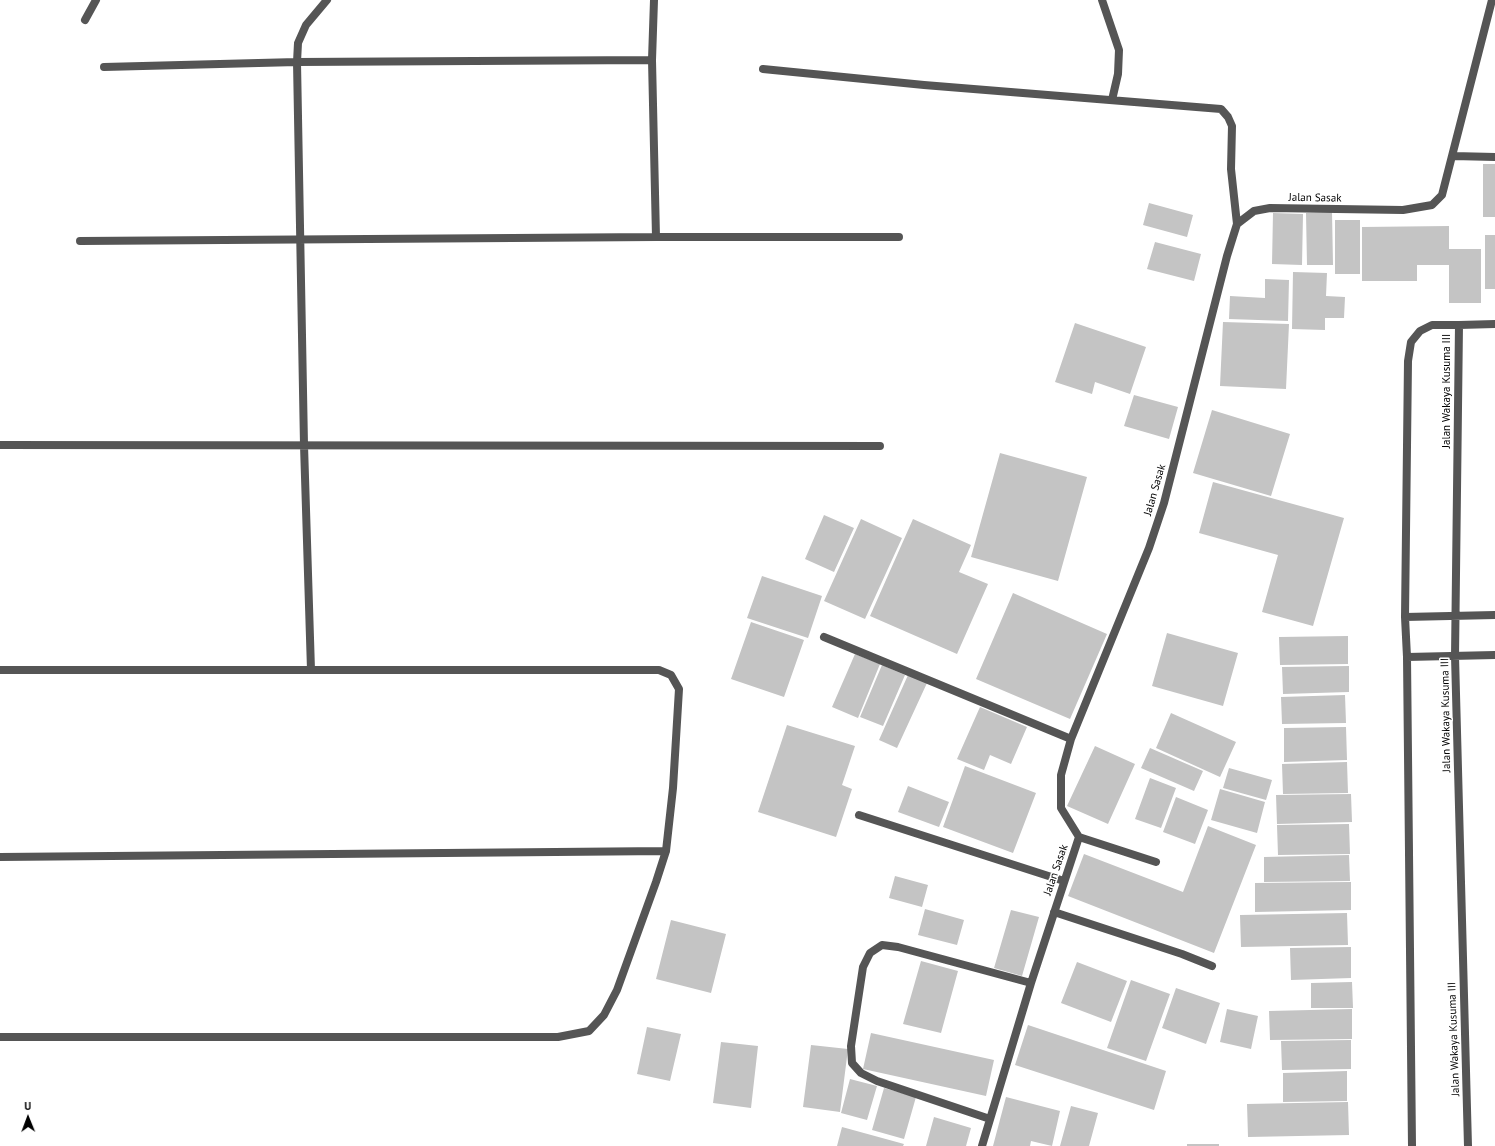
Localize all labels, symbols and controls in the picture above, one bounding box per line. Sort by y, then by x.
street label: Jalan Sasak [1288,191,1342,205]
street label: Jalan Wakaya Kusuma III [1440,334,1454,448]
street label: Jalan Sasak [1141,463,1169,517]
street label: Jalan Wakaya Kusuma III [1438,658,1454,772]
street label: Jalan Sasak [1041,843,1071,897]
street label: Jalan Wakaya Kusuma III [1445,982,1463,1096]
north arrow [8,1098,48,1138]
text: U [24,1099,31,1113]

